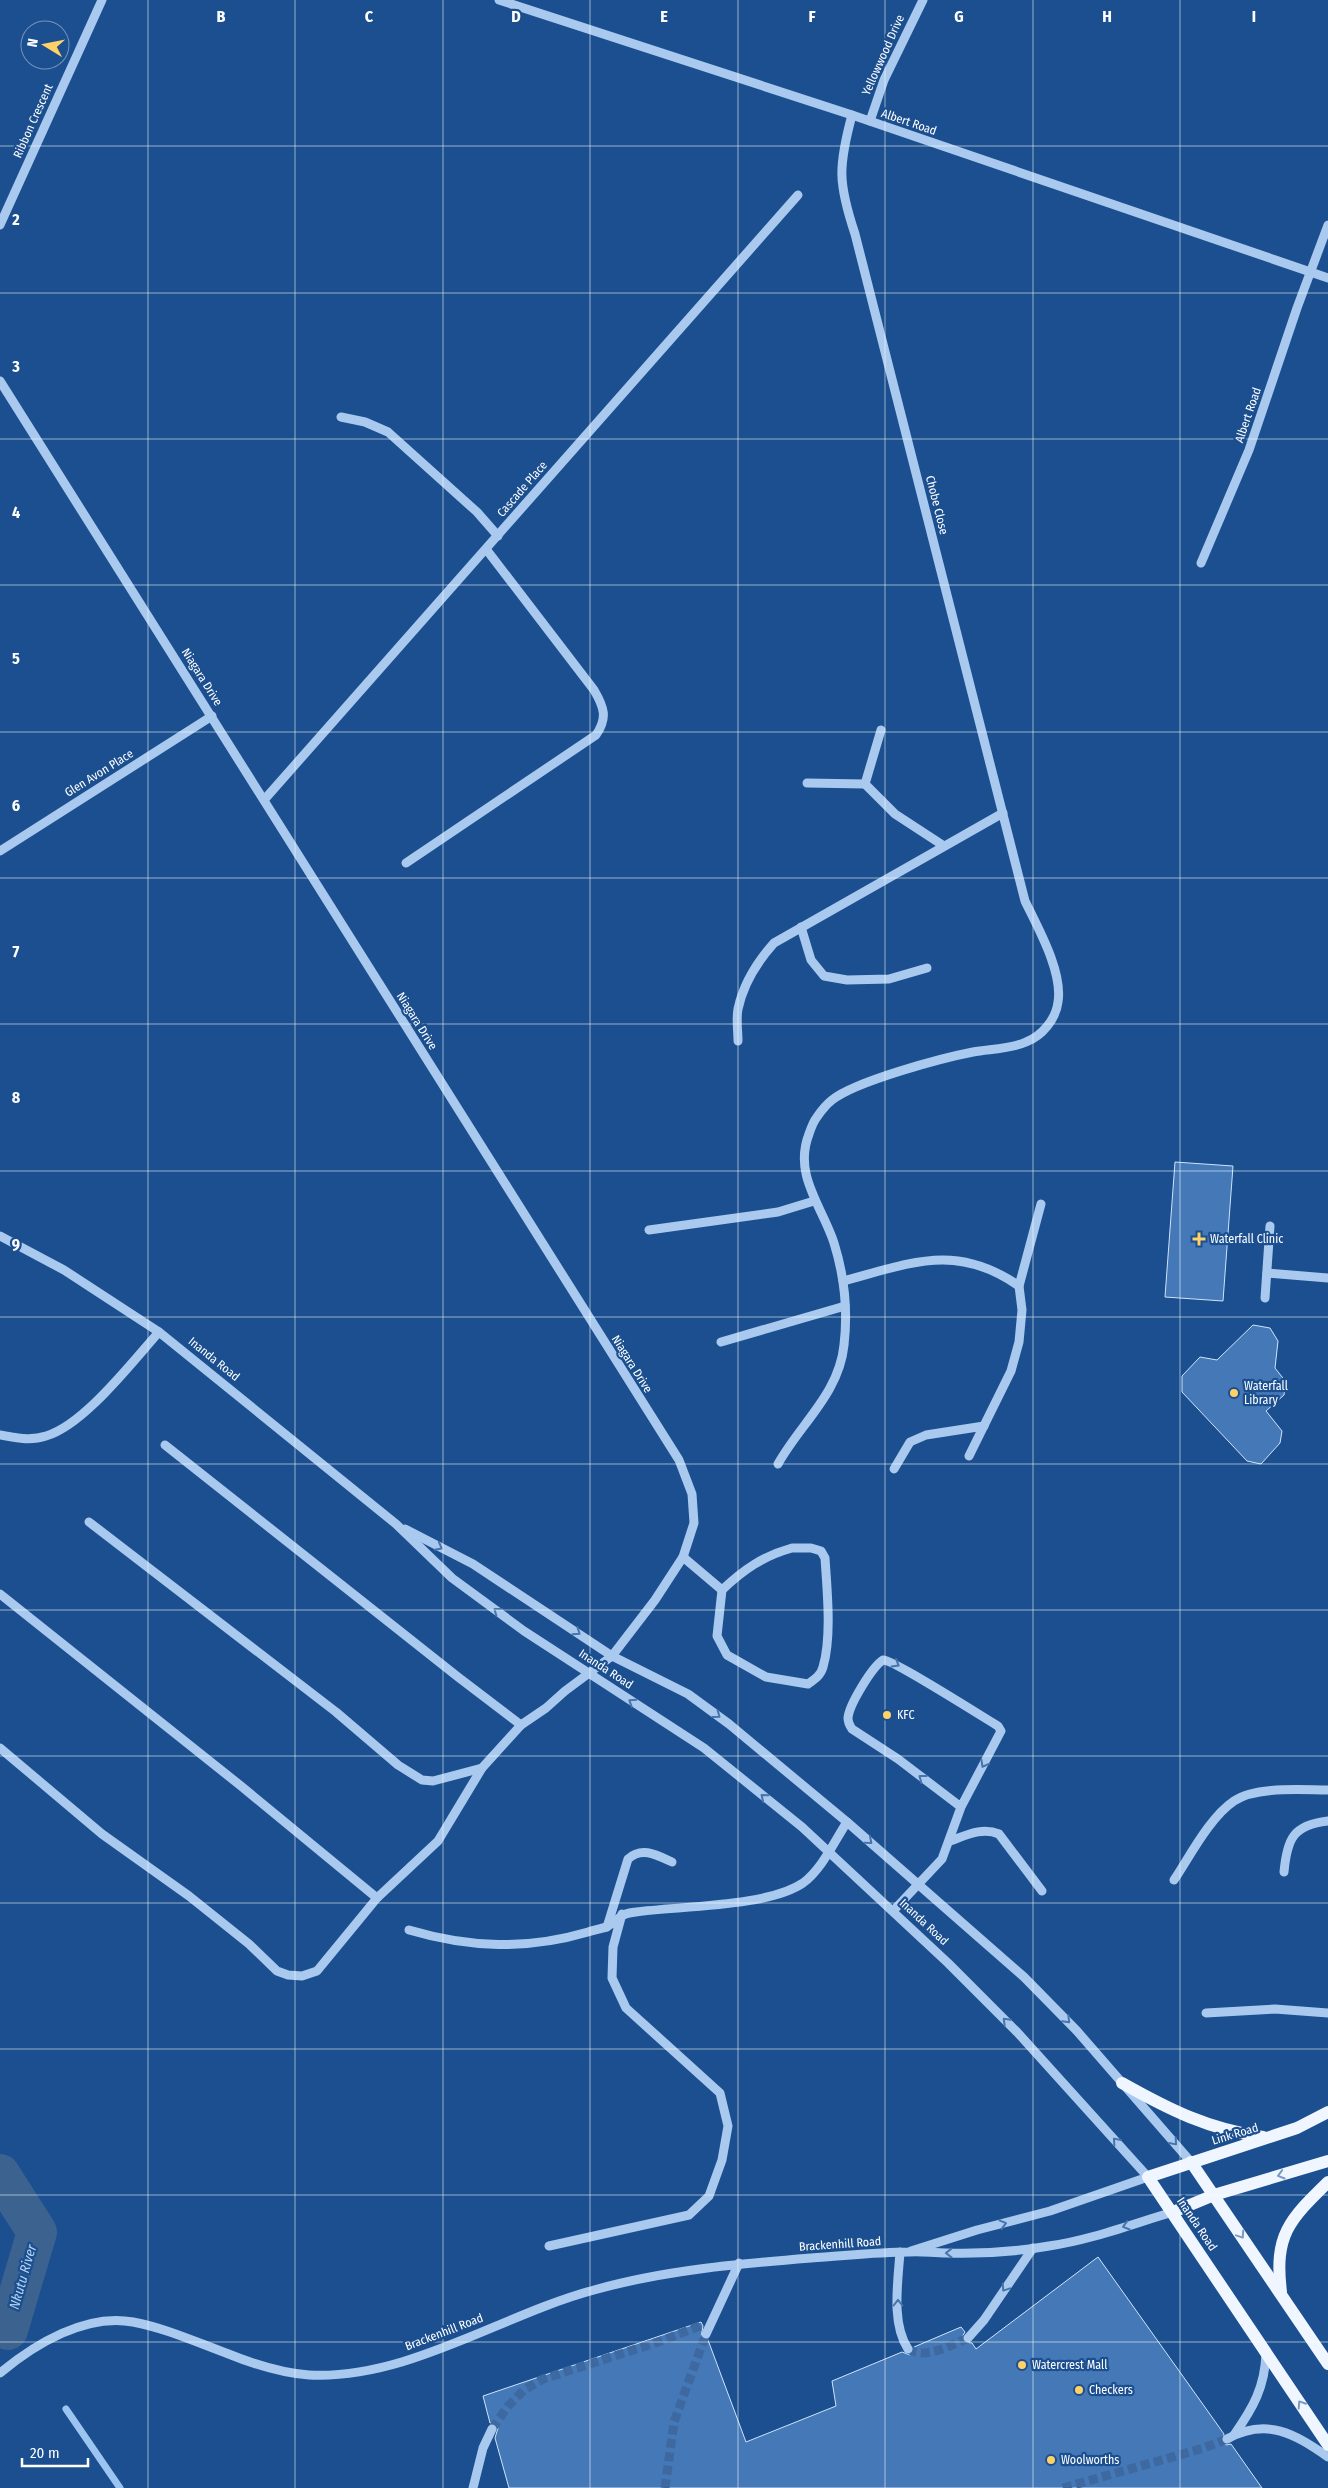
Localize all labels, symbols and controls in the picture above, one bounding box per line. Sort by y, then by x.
text: B [217,7,226,26]
text: C [365,7,374,26]
text: D [511,7,521,26]
text: E [660,7,668,26]
text: F [808,7,816,26]
text: G [954,7,964,26]
text: H [1102,7,1112,26]
text: I [1252,7,1256,26]
street label: Yellowwood Drive [859,12,907,97]
north arrow [20,20,70,70]
text: N [24,37,42,48]
street label: Ribbon Crescent [10,82,56,160]
street label: Albert Road [879,106,939,138]
text: 2 [11,210,20,229]
text: 3 [11,357,20,376]
street label: Albert Road [1232,385,1264,445]
street label: Cascade Place [494,458,550,520]
street label: Chobe Close [923,474,951,536]
text: 4 [12,503,20,522]
street label: Niagara Drive [179,646,225,708]
text: 5 [12,649,20,668]
street label: Glen Avon Place [62,746,136,800]
text: 6 [12,796,20,815]
text: 7 [13,942,20,961]
street label: Niagara Drive [394,990,440,1052]
text: 8 [12,1088,21,1107]
marker: Waterfall Clinic [1192,1232,1206,1246]
place label: Waterfall Clinic [1210,1232,1283,1246]
text: 9 [12,1235,20,1254]
street label: Niagara Drive [609,1333,655,1395]
street label: Inanda Road [186,1334,242,1384]
place label: Waterfall Library [1244,1379,1288,1407]
marker: Waterfall Library [1228,1387,1240,1399]
one-way arrow [434,1541,443,1551]
one-way arrow [493,1608,503,1617]
one-way arrow [572,1626,581,1636]
street label: Inanda Road [576,1646,636,1692]
one-way arrow [890,1658,899,1668]
one-way arrow [628,1699,638,1708]
place label: KFC [897,1708,915,1722]
one-way arrow [711,1709,721,1718]
marker: KFC [881,1709,893,1721]
one-way arrow [981,1759,991,1768]
one-way arrow [919,1775,928,1783]
one-way arrow [761,1794,770,1802]
one-way arrow [863,1835,872,1844]
street label: Inanda Road [897,1896,951,1948]
one-way arrow [1061,2015,1070,2024]
one-way arrow [1003,2018,1012,2027]
street label: Link Road [1210,2120,1260,2148]
one-way arrow [1113,2137,1122,2146]
one-way arrow [1168,2137,1177,2146]
one-way arrow [1278,2169,1286,2179]
street label: Inanda Road [1174,2195,1220,2253]
one-way arrow [998,2219,1006,2229]
one-way arrow [1123,2221,1131,2231]
one-way arrow [1235,2229,1244,2239]
street label: Brackenhill Road [798,2234,882,2254]
water label: Nkutu River [6,2242,41,2311]
one-way arrow [945,2248,953,2259]
one-way arrow [1002,2283,1011,2292]
one-way arrow [893,2298,903,2306]
street label: Brackenhill Road [403,2311,485,2353]
place label: Watercrest Mall [1032,2358,1107,2372]
marker: Watercrest Mall [1016,2359,1028,2371]
place label: Checkers [1089,2383,1133,2397]
marker: Checkers [1073,2384,1085,2396]
one-way arrow [1298,2401,1307,2410]
scale bar [22,2436,89,2468]
text: 20 m [30,2444,60,2462]
place label: Woolworths [1061,2453,1119,2467]
marker: Woolworths [1045,2454,1057,2466]

